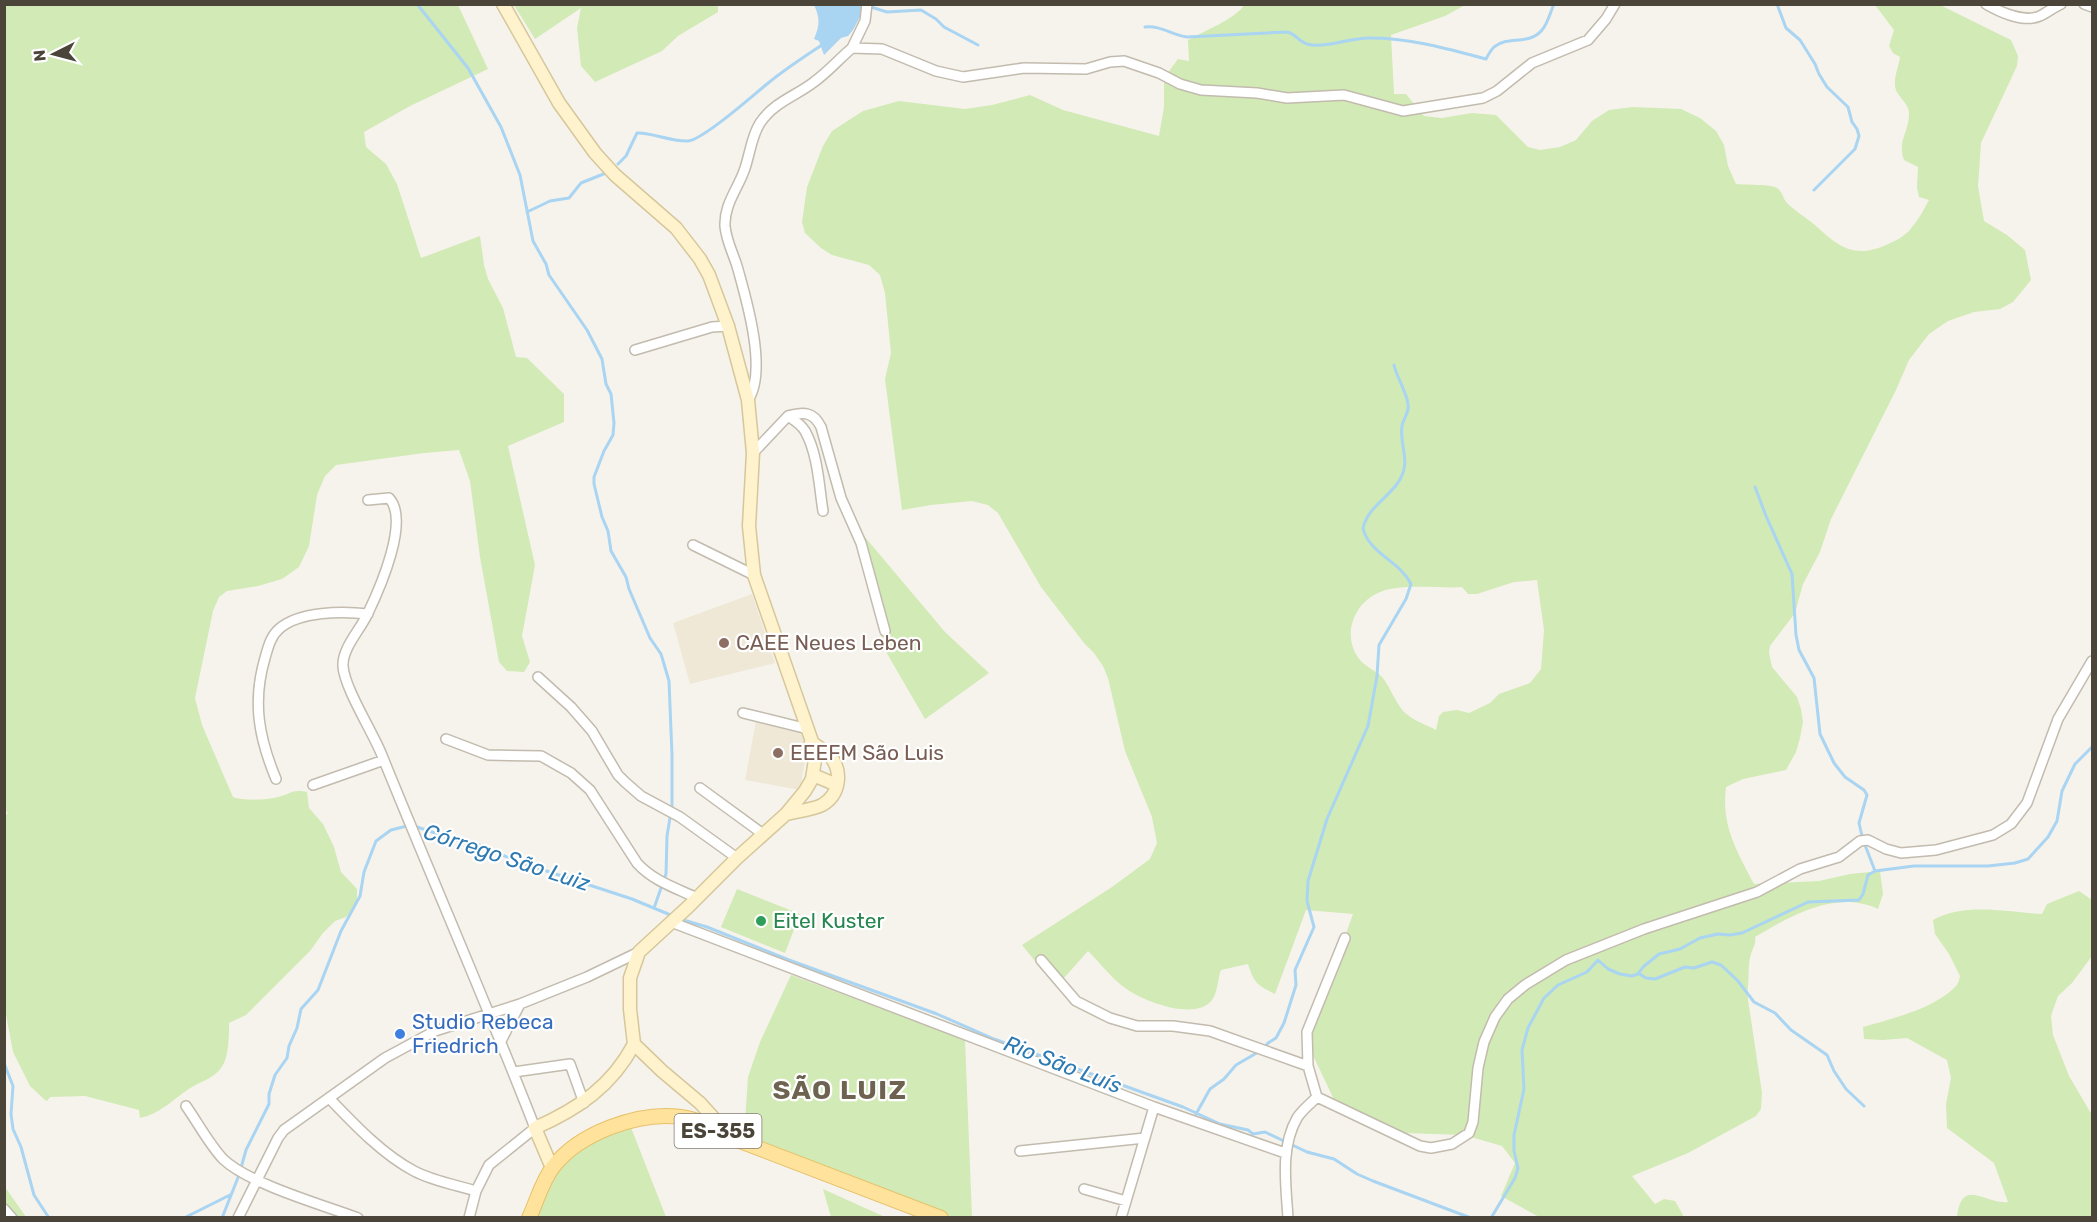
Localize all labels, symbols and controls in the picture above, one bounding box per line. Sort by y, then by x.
north arrow [24,24,84,84]
text: N [30,49,50,62]
place label: CAEE Neues Leben [736,630,921,655]
marker: CAEE Neues Leben [717,636,731,650]
place label: EEEFM São Luis [790,740,944,765]
marker: EEEFM São Luis [771,746,785,760]
water label: Córrego São Luiz [420,818,594,897]
place label: Eitel Kuster [773,908,884,933]
marker: Eitel Kuster [754,914,768,928]
place label: Studio Rebeca Friedrich [412,1009,554,1058]
marker: Studio Rebeca Friedrich [393,1027,407,1041]
water label: Rio São Luís [1000,1030,1126,1099]
district label: SÃO LUIZ [772,1074,908,1106]
road number: ES-355 [674,1114,762,1148]

